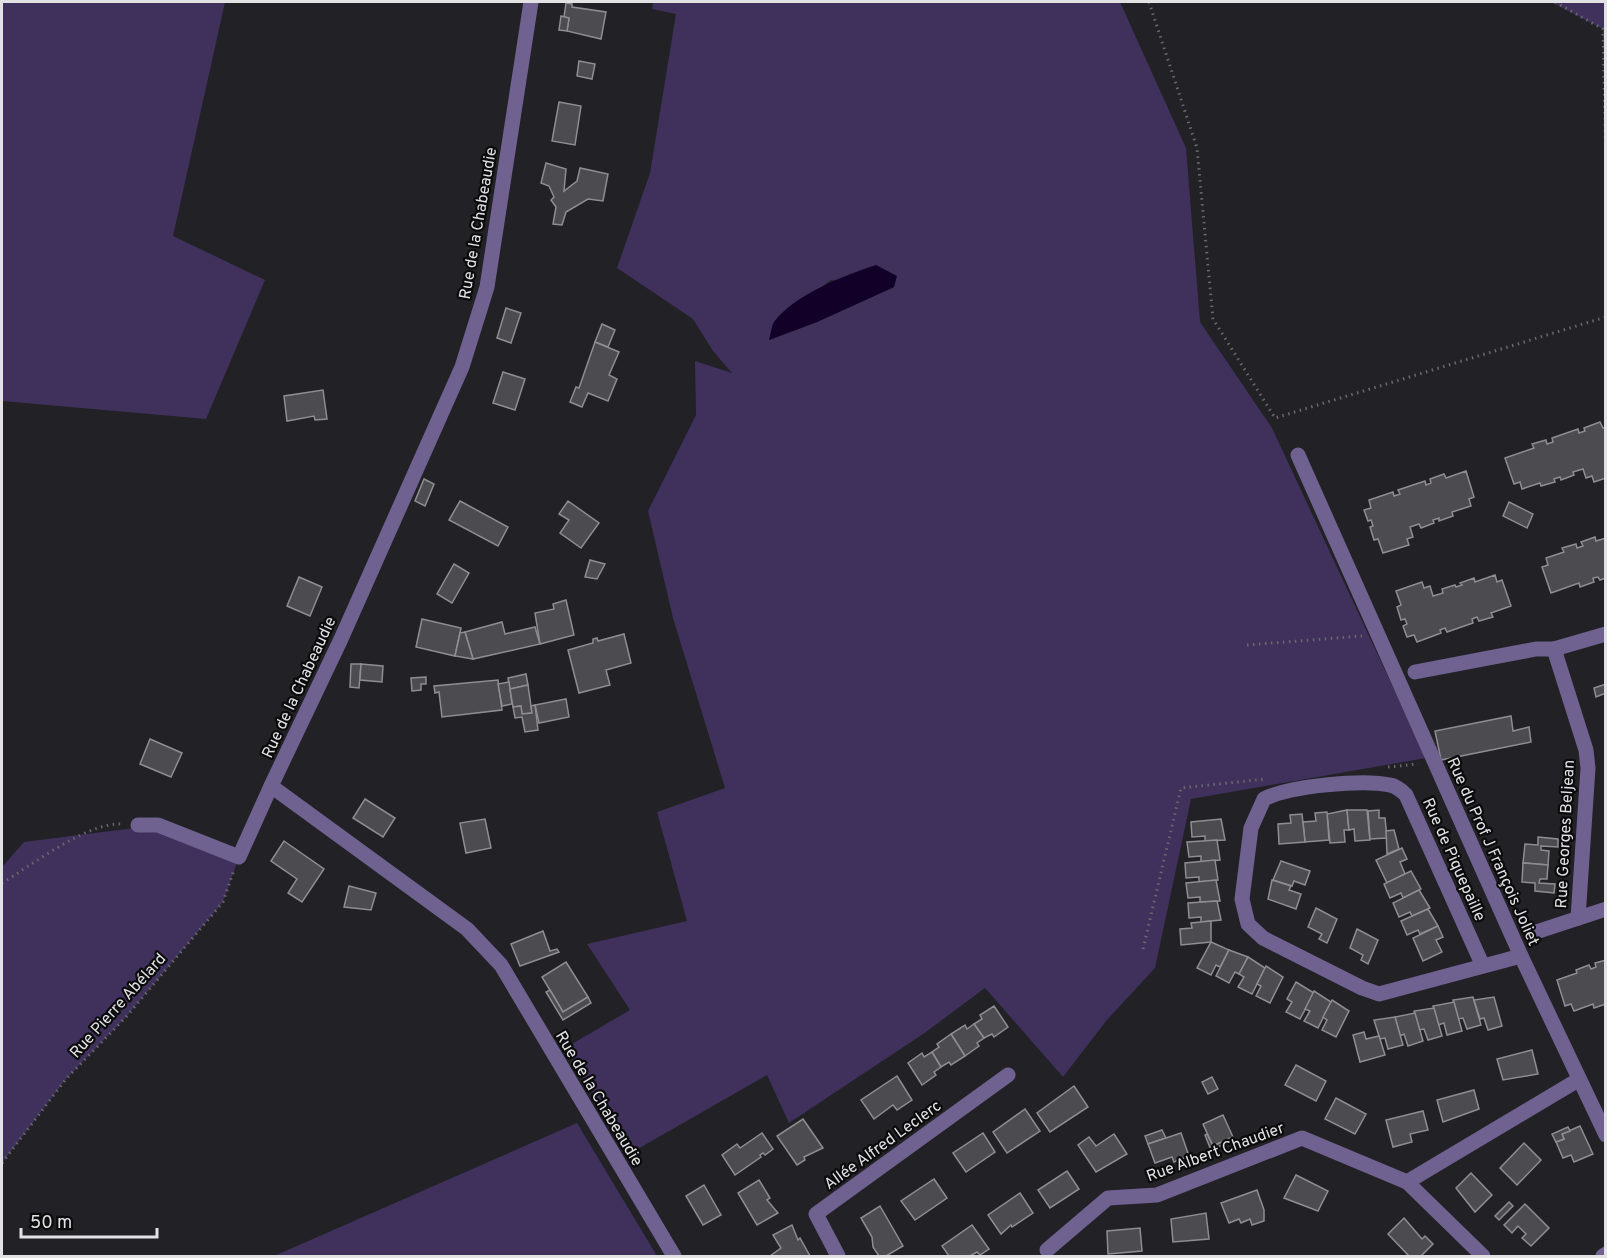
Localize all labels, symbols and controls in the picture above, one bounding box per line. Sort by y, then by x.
street label: Rue de la Chabeaudie [456,146,502,301]
street label: Rue de la Chabeaudie [258,614,341,762]
street label: Rue du Prof J François Joliet [1442,755,1543,949]
street label: Rue Georges Beljean [1552,759,1580,909]
street label: Rue de Piquepaille [1417,795,1489,924]
street label: Rue Pierre Abélard [66,950,171,1063]
street label: Rue de la Chabeaudie [550,1028,647,1170]
street label: Allée Alfred Leclerc [821,1096,946,1195]
street label: Rue Albert Chaudier [1144,1119,1287,1187]
scale bar [21,1201,158,1239]
text: 50 m [30,1212,72,1235]

